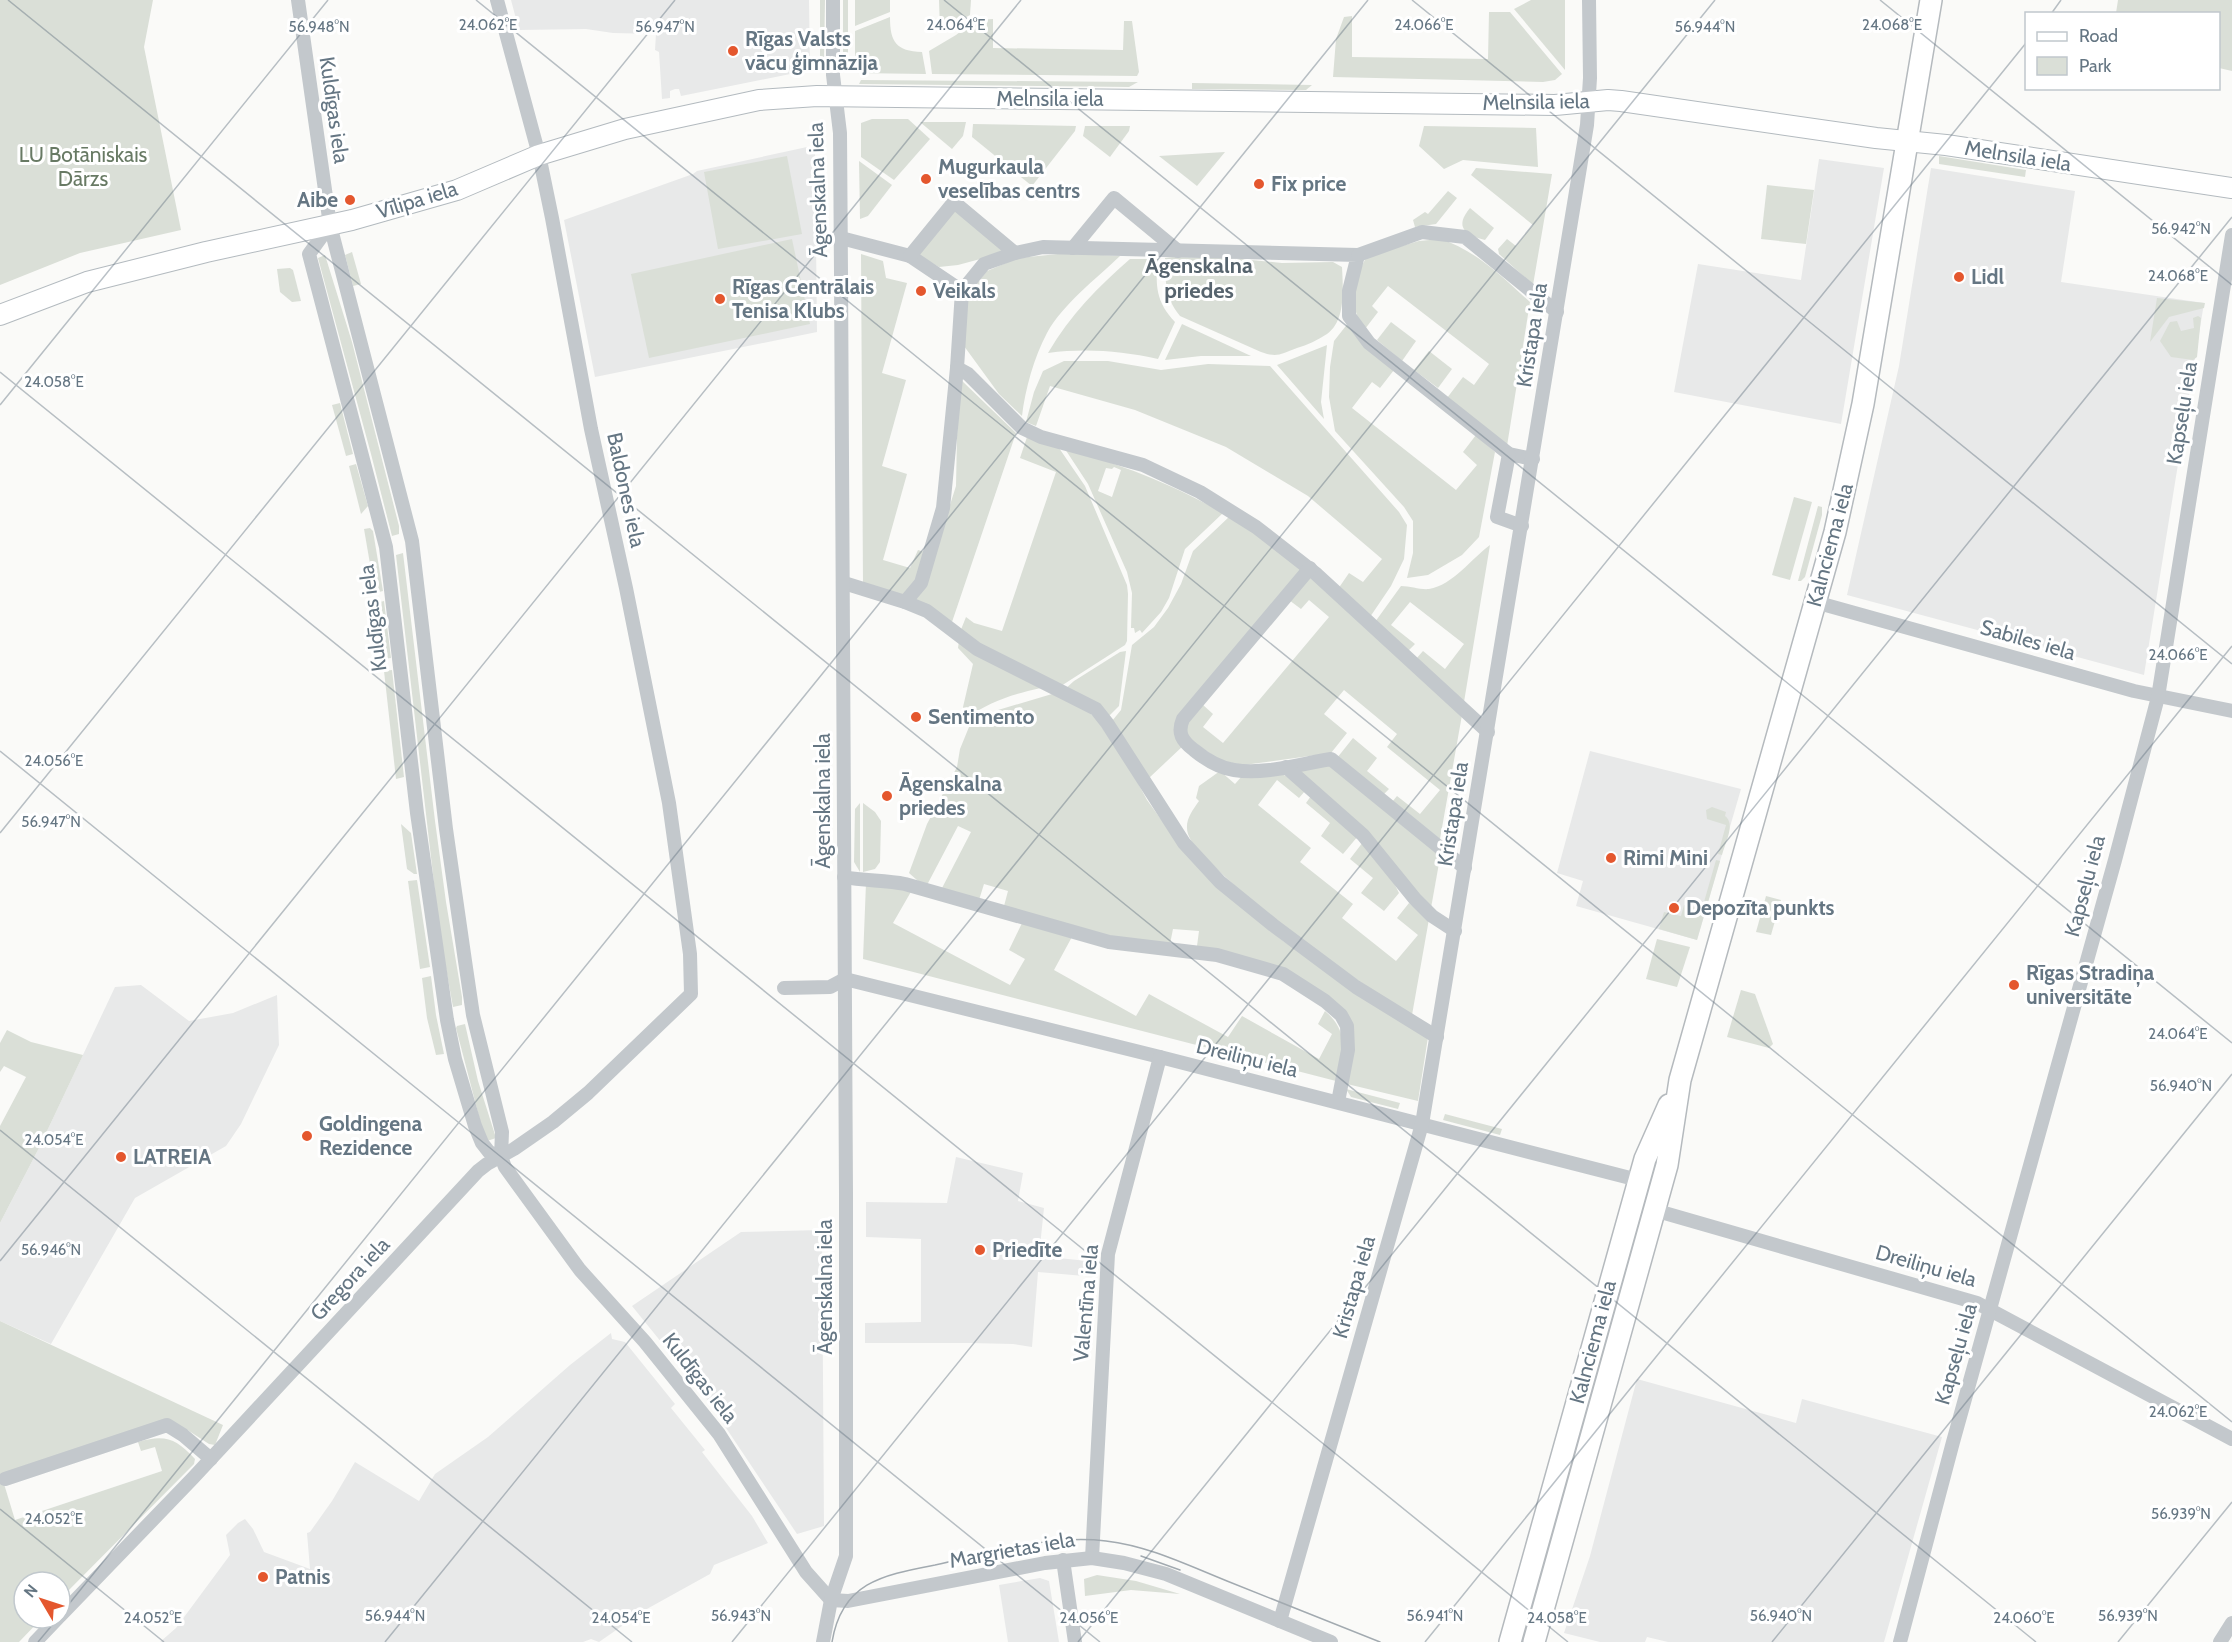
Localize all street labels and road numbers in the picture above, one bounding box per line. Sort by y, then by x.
street label: Kuldīgas iela [315,55,354,165]
street label: Melnsila iela [996,86,1104,111]
street label: Melnsila iela [1482,88,1590,115]
street label: Āgenskalna iela [803,122,832,258]
street label: Melnsila iela [1963,135,2073,176]
street label: Vīlipa iela [373,175,460,224]
street label: Kristapa iela [1511,281,1552,389]
street label: Kapseļu iela [2161,360,2204,467]
street label: Baldones iela [602,430,651,550]
street label: Kalnciema iela [1801,480,1858,609]
street label: Kuldīgas iela [354,563,391,673]
street label: Sabiles iela [1978,614,2079,665]
street label: Āgenskalna iela [810,733,835,869]
street label: Kristapa iela [1432,760,1473,868]
street label: Kapseļu iela [2059,832,2112,940]
street label: Dreiliņu iela [1193,1033,1301,1084]
street label: Āgenskalna iela [812,1219,837,1355]
street label: Gregora iela [305,1232,394,1325]
street label: Kristapa iela [1327,1233,1380,1341]
street label: Dreiliņu iela [1872,1239,1979,1294]
street label: Valentīna iela [1068,1243,1103,1363]
street label: Kalnciema iela [1564,1277,1621,1406]
street label: Kapseļu iela [1929,1300,1984,1408]
street label: Kuldīgas iela [657,1328,743,1428]
street label: Margrietas iela [947,1526,1076,1573]

